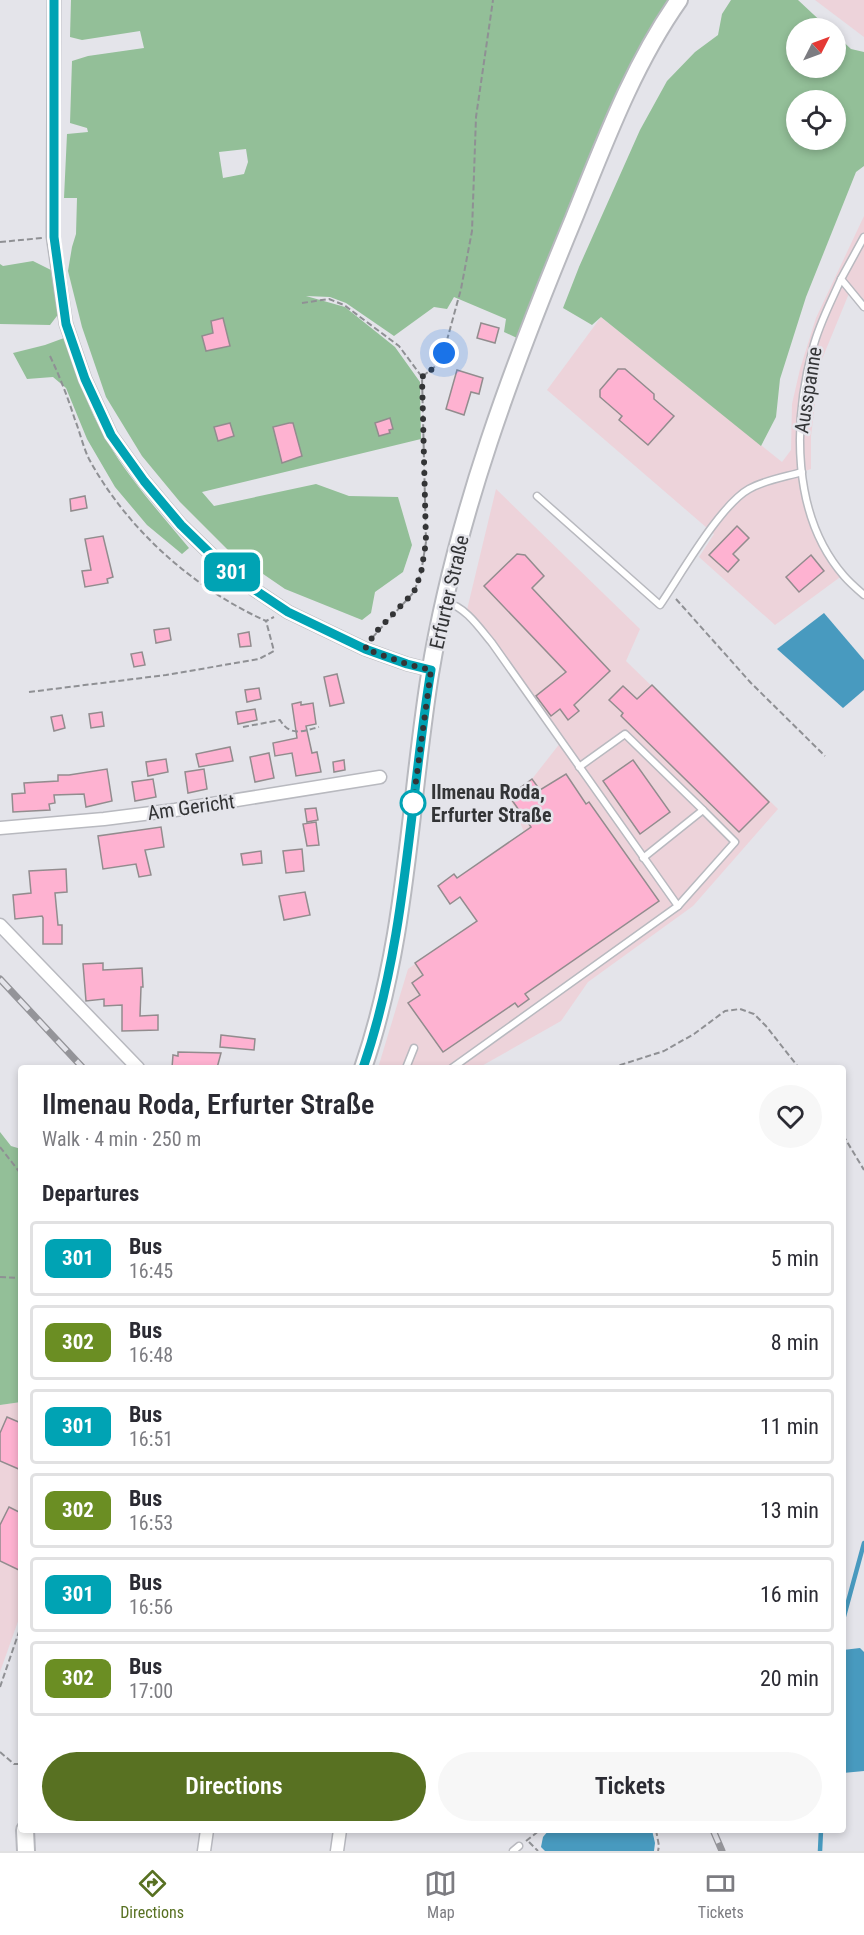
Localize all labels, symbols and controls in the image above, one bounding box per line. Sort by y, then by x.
north arrow [786,18,846,78]
map controls [786,18,846,150]
button: locate [786,90,846,150]
your location [429,338,459,368]
street label: Ausspanne [789,345,827,435]
street label: Erfurter Straße [424,533,474,651]
line badge: 301 [198,552,266,592]
text: 301 [216,560,248,584]
place label: Ilmenau Roda, Erfurter Straße [431,780,551,827]
street label: Am Gericht [146,789,236,825]
marker: Ilmenau Roda, Erfurter Straße [400,790,426,816]
button: heart [759,1085,822,1148]
text: Ilmenau Roda, Erfurter Straße [42,1088,374,1121]
text: Walk · 4 min · 250 m [42,1127,201,1151]
text: Departures [42,1181,139,1206]
text: Bus [129,1234,162,1259]
text: 301 [62,1246,94,1270]
text: 5 min [771,1246,819,1271]
text: 16:45 [129,1259,173,1283]
text: Bus [129,1318,162,1343]
text: 302 [62,1330,94,1354]
text: 8 min [771,1330,819,1355]
text: 16:48 [129,1343,173,1367]
text: Bus [129,1402,162,1427]
text: 301 [62,1414,94,1438]
text: 11 min [760,1414,819,1439]
text: 16:51 [129,1427,173,1451]
text: Bus [129,1486,162,1511]
text: 302 [62,1498,94,1522]
text: 13 min [760,1498,819,1523]
text: 16:53 [129,1511,173,1535]
text: Bus [129,1570,162,1595]
text: 301 [62,1582,94,1606]
text: 16 min [760,1582,819,1607]
text: 16:56 [129,1595,173,1619]
text: Bus [129,1654,162,1679]
text: 302 [62,1666,94,1690]
text: 20 min [760,1666,819,1691]
text: 17:00 [129,1679,173,1703]
button: Directions [42,1752,426,1821]
button: Tickets [438,1752,822,1821]
tab: Directions [120,1867,184,1922]
tab: Map [424,1867,457,1922]
tab: Tickets [698,1867,744,1922]

